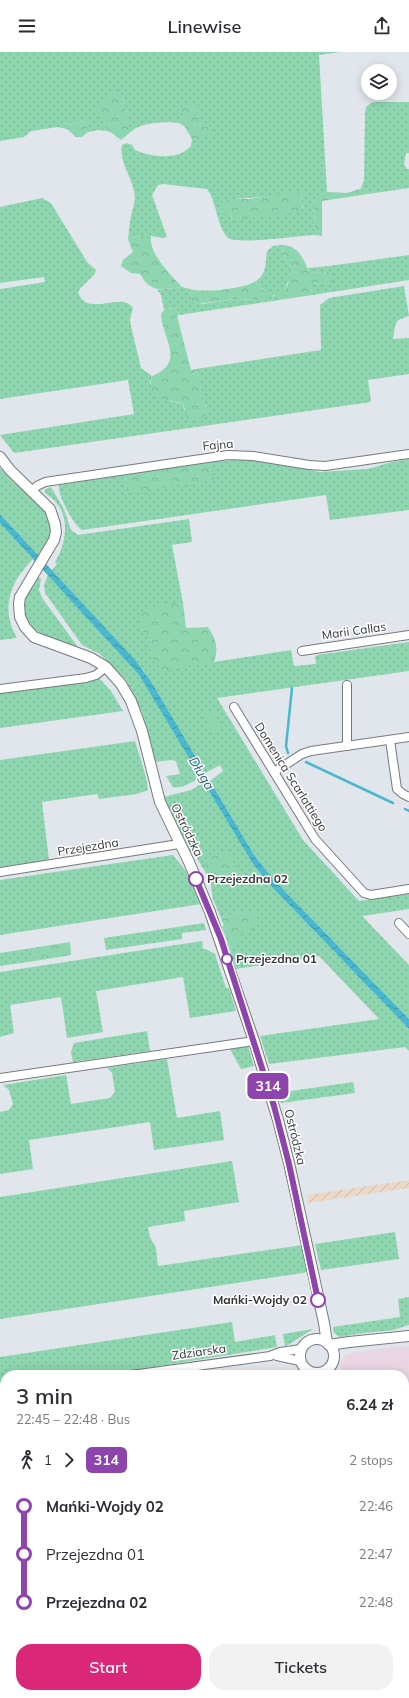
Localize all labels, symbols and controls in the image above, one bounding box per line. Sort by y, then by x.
icon: menu [16,15,38,37]
text: Linewise [168,15,241,38]
icon: share [371,15,393,37]
map controls [361,64,397,100]
button: layers [361,64,397,100]
street label: Fajna [202,436,234,453]
street label: Marii Callas [321,619,387,642]
street label: Domenica Scarlattiego [252,719,331,834]
water label: Długa [186,753,218,793]
street label: Ostródzka [168,801,207,859]
street label: Przejezdna [56,834,120,859]
marker: Przejezdna 02 [188,871,204,887]
place label: Przejezdna 02 [207,871,288,886]
place label: Przejezdna 01 [236,951,317,966]
marker: Przejezdna 01 [221,953,233,965]
line badge: 314 [245,1073,291,1099]
text: 314 [255,1077,281,1095]
street label: Ostródzka [281,1107,310,1166]
place label: Mańki-Wojdy 02 [213,1292,307,1307]
marker: Mańki-Wojdy 02 [310,1292,326,1308]
street label: Zdziarska [171,1340,227,1363]
text: 3 min [16,1382,73,1410]
text: 6.24 zł [346,1395,393,1414]
text: 22:45 – 22:48 · Bus [16,1411,130,1427]
icon: walk [16,1449,38,1471]
icon: forward [58,1449,80,1471]
text: 314 [94,1451,119,1469]
text: 1 [44,1452,52,1468]
text: 2 stops [349,1452,393,1468]
text: Mańki-Wojdy 02 [46,1497,164,1516]
text: 22:46 [359,1498,393,1514]
text: Przejezdna 01 [46,1545,145,1564]
text: 22:47 [359,1546,393,1562]
text: Przejezdna 02 [46,1593,147,1612]
text: 22:48 [359,1594,393,1610]
button: Start [16,1644,201,1690]
button: Tickets [209,1644,393,1690]

